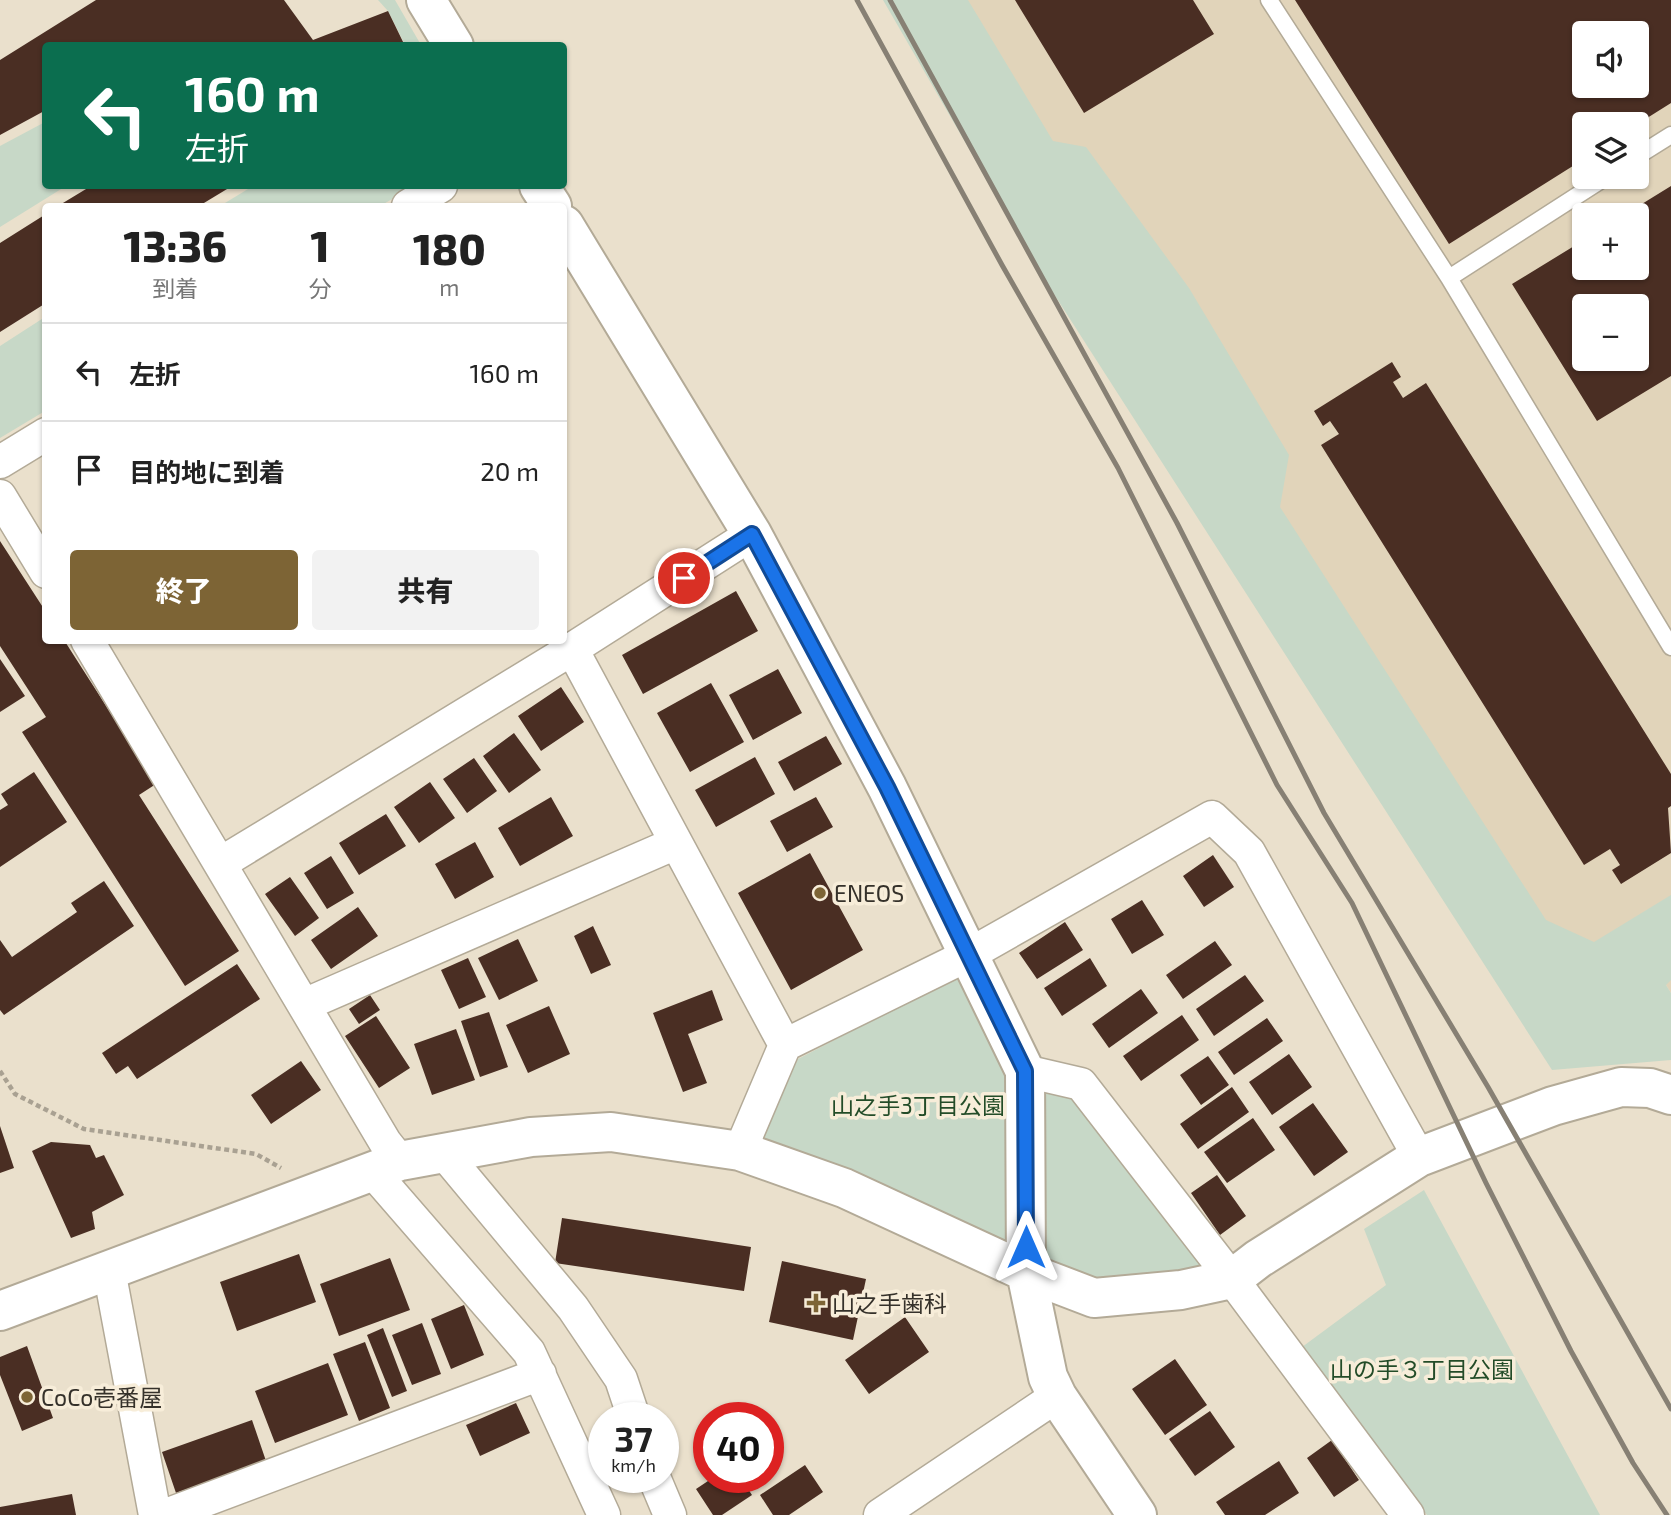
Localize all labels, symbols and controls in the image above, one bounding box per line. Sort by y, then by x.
map controls [1572,21,1649,371]
button: sound [1572,21,1649,98]
text: 160 m [185,63,320,122]
icon: left [70,70,161,161]
button: layers [1572,112,1649,189]
text: 左折 [185,128,249,166]
button: + [1572,203,1649,280]
text: 13:36 [123,220,227,270]
text: 1 [310,220,329,270]
text: 180 [413,223,486,273]
text: m [439,273,459,301]
text: 到着 [152,274,198,302]
text: 分 [308,274,331,302]
button: − [1572,294,1649,371]
icon: left [70,353,108,391]
text: 160 m [470,357,539,388]
text: 左折 [129,358,181,389]
icon: arrive [70,451,108,489]
text: 20 m [480,455,539,486]
text: 目的地に到着 [129,456,285,487]
pin [654,548,714,608]
button: 終了 [70,550,298,630]
button: 共有 [312,550,539,630]
icon: arrive [665,559,703,597]
place label: ENEOS [834,879,904,907]
marker: ENEOS [812,885,828,901]
park label: 山之手3丁目公園 [831,1091,1005,1119]
position arrow [989,1210,1063,1284]
place label: 山之手歯科 [832,1289,947,1317]
marker: 山之手歯科 [806,1293,826,1313]
park label: 山の手３丁目公園 [1330,1355,1514,1383]
place label: CoCo壱番屋 [41,1383,162,1411]
marker: CoCo壱番屋 [19,1389,35,1405]
speed limit sign: 40 [693,1402,784,1493]
text: 37 [614,1417,653,1459]
text: km/h [611,1454,656,1476]

